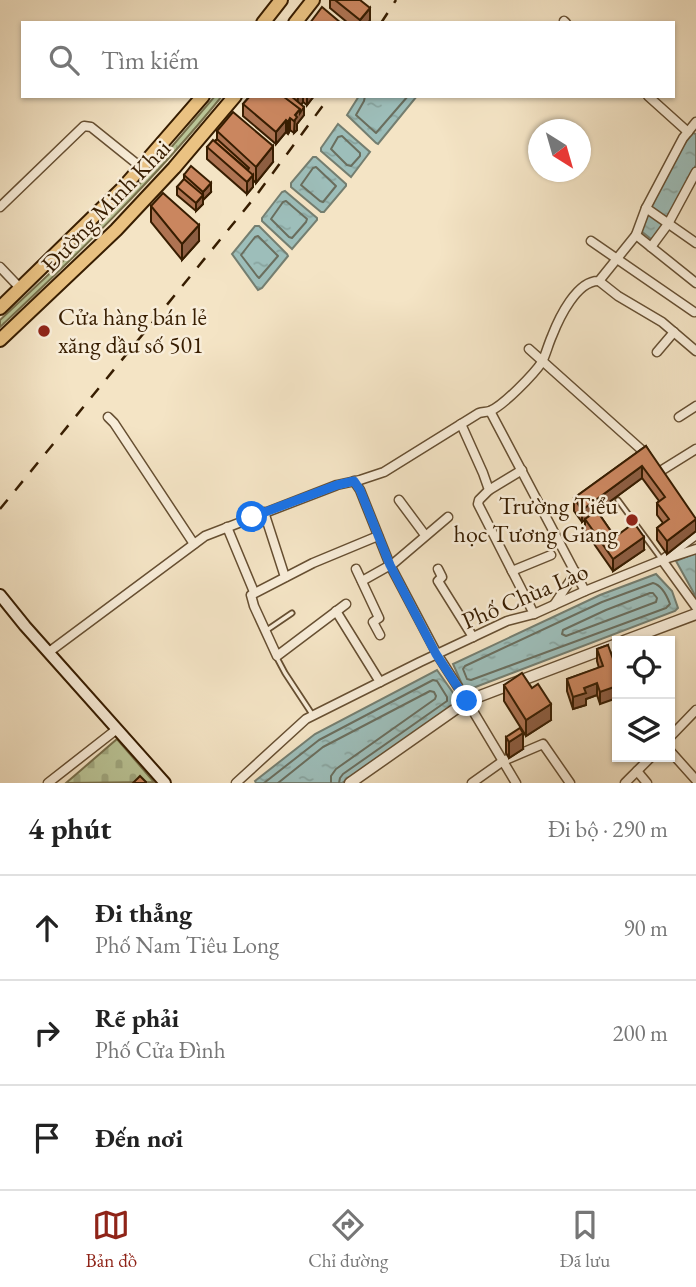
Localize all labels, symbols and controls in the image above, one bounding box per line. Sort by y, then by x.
search box [21,21,675,98]
icon: search [45,41,83,79]
text: Tìm kiếm [101,43,199,77]
north arrow [528,119,591,182]
street label: Đường Minh Khai [34,133,177,279]
place label: Cửa hàng bán lẻ xăng dầu số 501 [58,301,207,360]
marker: Cửa hàng bán lẻ xăng dầu số 501 [36,323,52,339]
place label: Trường Tiểu học Tương Giang [454,490,619,549]
route start [236,501,267,532]
marker: Trường Tiểu học Tương Giang [624,512,640,528]
street label: Phố Chùa Lào [457,555,593,636]
map controls [612,636,675,762]
button: locate [612,636,675,699]
route end [451,685,482,716]
button: layers [612,699,675,762]
text: 4 phút [28,809,112,848]
text: Đi bộ · 290 m [548,814,668,844]
text: Đi thẳng [95,896,192,930]
icon: ahead [28,909,66,947]
text: 90 m [623,913,668,943]
text: Phố Nam Tiêu Long [95,930,279,960]
text: Rẽ phải [95,1001,179,1035]
icon: right [28,1014,66,1052]
text: 200 m [612,1018,668,1048]
text: Phố Cửa Đình [95,1035,226,1065]
icon: arrive [28,1119,66,1157]
text: Đến nơi [95,1121,183,1155]
tab: Bản đồ [86,1206,137,1273]
tab: Chỉ đường [308,1206,388,1273]
tab: Đã lưu [559,1206,610,1273]

